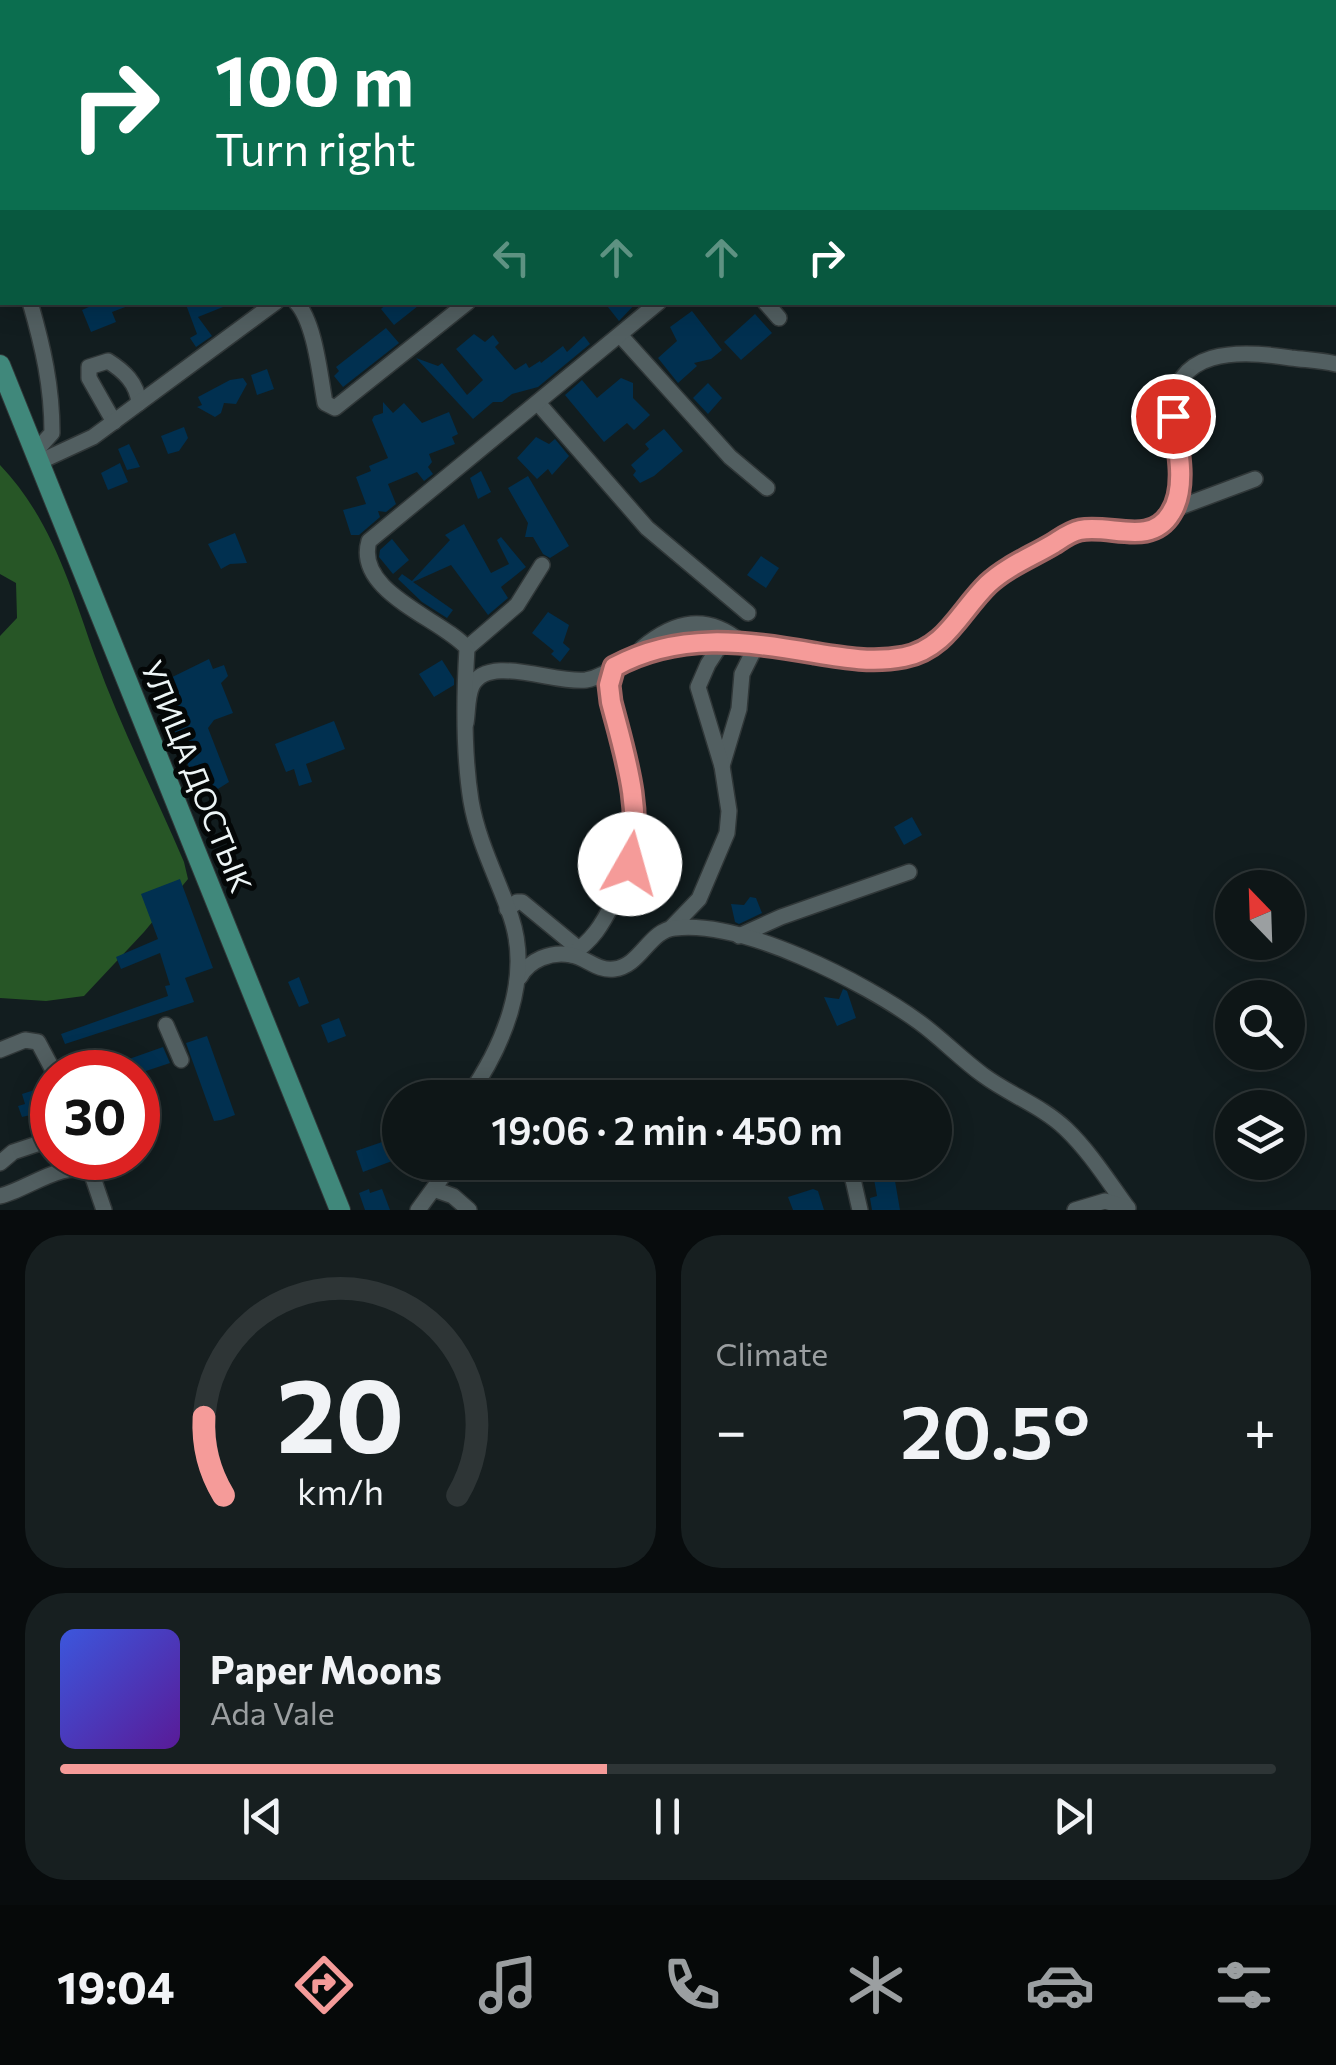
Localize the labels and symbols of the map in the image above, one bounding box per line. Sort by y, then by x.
pin [1131,374,1216,459]
street label: УЛИЦА ДОСТЫК [135,655,261,897]
position arrow [578,812,682,916]
north arrow [1215,870,1305,960]
speed limit sign: 30 [30,1050,160,1180]

